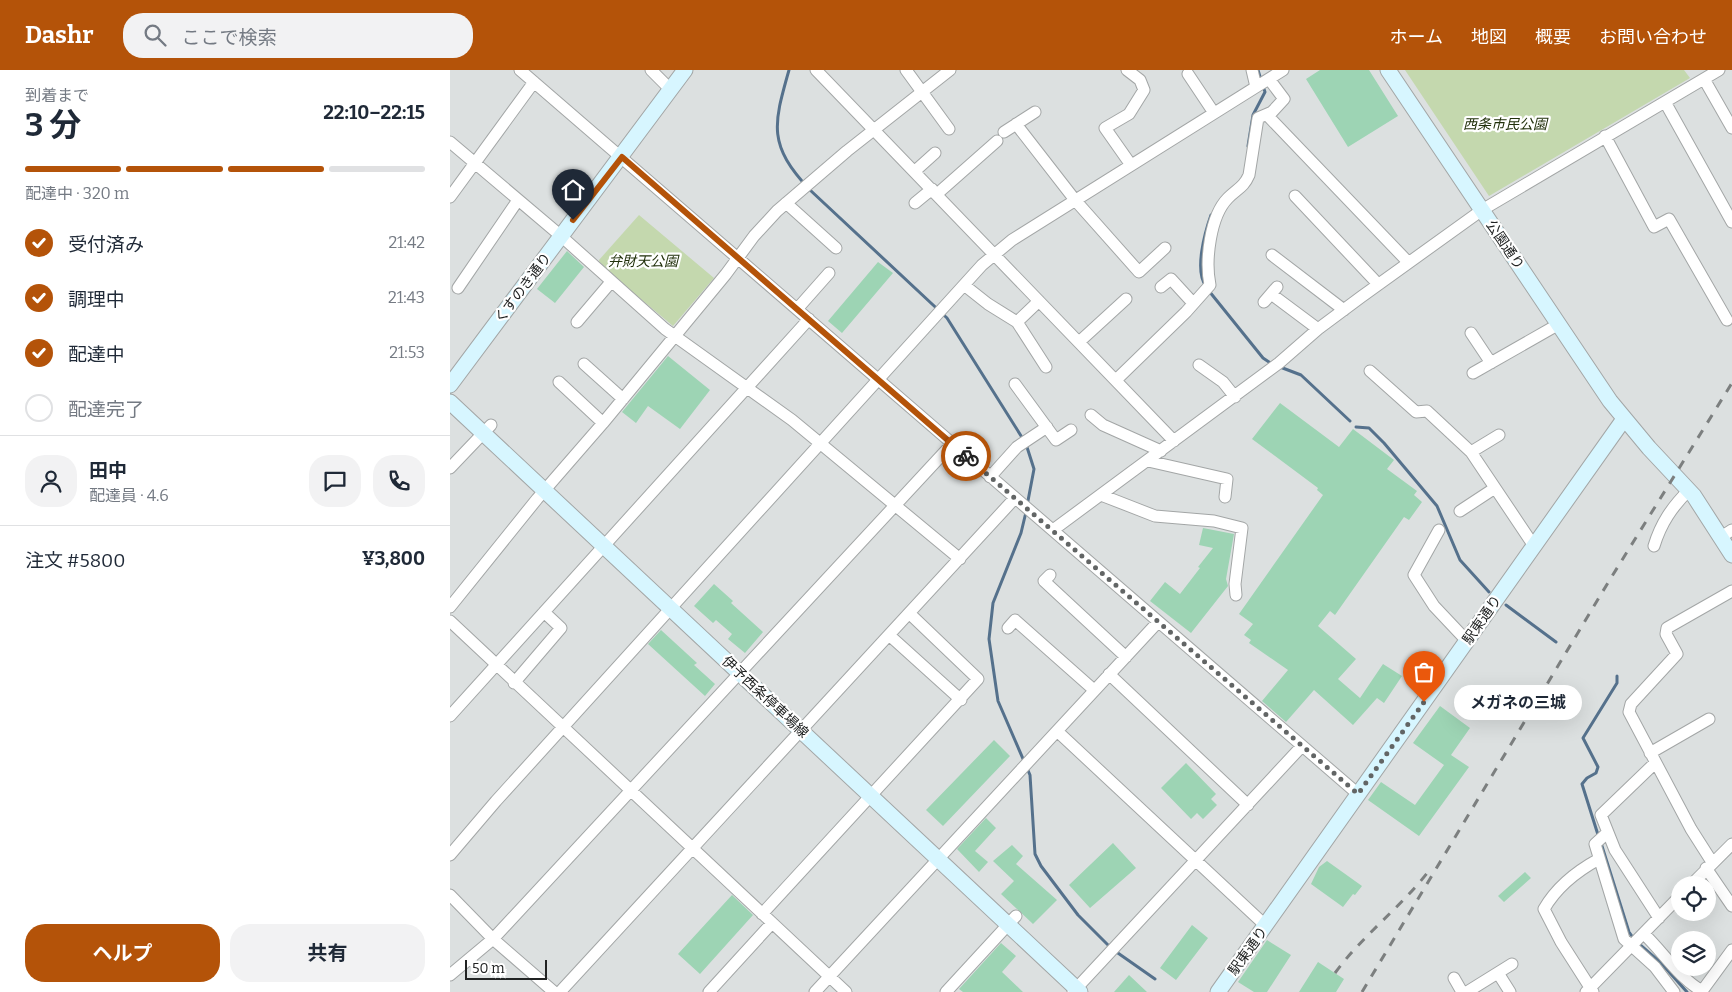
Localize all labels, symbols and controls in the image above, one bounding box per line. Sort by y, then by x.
search box [123,13,473,58]
text: Dashr [25,21,93,49]
icon: search [141,21,169,49]
text: ここで検索 [181,26,276,49]
text: ホーム [1390,26,1443,48]
text: 地図 [1471,26,1507,48]
text: 概要 [1535,26,1571,48]
text: お問い合わせ [1599,26,1707,48]
text: 到着まで [25,86,89,105]
text: 22:10–22:15 [323,101,425,124]
text: 3 分 [25,106,81,144]
park label: 西条市民公園 [1463,116,1549,133]
pin [552,169,594,220]
icon: home [559,176,587,204]
text: 配達中 · 320 m [25,184,129,203]
street label: 公園通り [1482,217,1528,273]
icon: check [25,229,53,257]
text: 受付済み [68,233,144,256]
text: 21:42 [388,233,425,252]
street label: くすのき通り [491,250,555,326]
park label: 弁財天公園 [608,253,680,270]
icon: check [25,284,53,312]
text: 調理中 [68,288,125,311]
text: 21:43 [388,288,425,307]
icon: check [25,339,53,367]
text: 配達中 [68,343,125,366]
text: 21:53 [389,343,425,362]
text: 配達完了 [68,398,144,421]
courier [941,431,991,481]
icon: bike [952,442,980,470]
button: person [25,455,77,507]
button: chat [309,455,361,507]
button: phone [373,455,425,507]
text: 田中 [89,459,127,482]
text: 配達員 · 4.6 [89,486,169,505]
text: ¥3,800 [362,547,425,570]
text: 注文 #5800 [25,549,125,572]
street label: 駅東通り [1459,592,1505,648]
pin [1403,651,1445,702]
street label: 伊予西条停車場線 [718,653,812,741]
icon: bag [1410,658,1438,686]
callout: メガネの三城 [1454,684,1582,720]
text: メガネの三城 [1470,693,1566,712]
map controls [1671,876,1716,976]
button: locate [1671,876,1716,921]
street label: 駅東通り [1225,923,1271,979]
button: ヘルプ [25,924,220,982]
button: 共有 [230,924,425,982]
button: layers [1671,931,1716,976]
scale bar [465,957,548,980]
text: 50 m [472,960,505,977]

